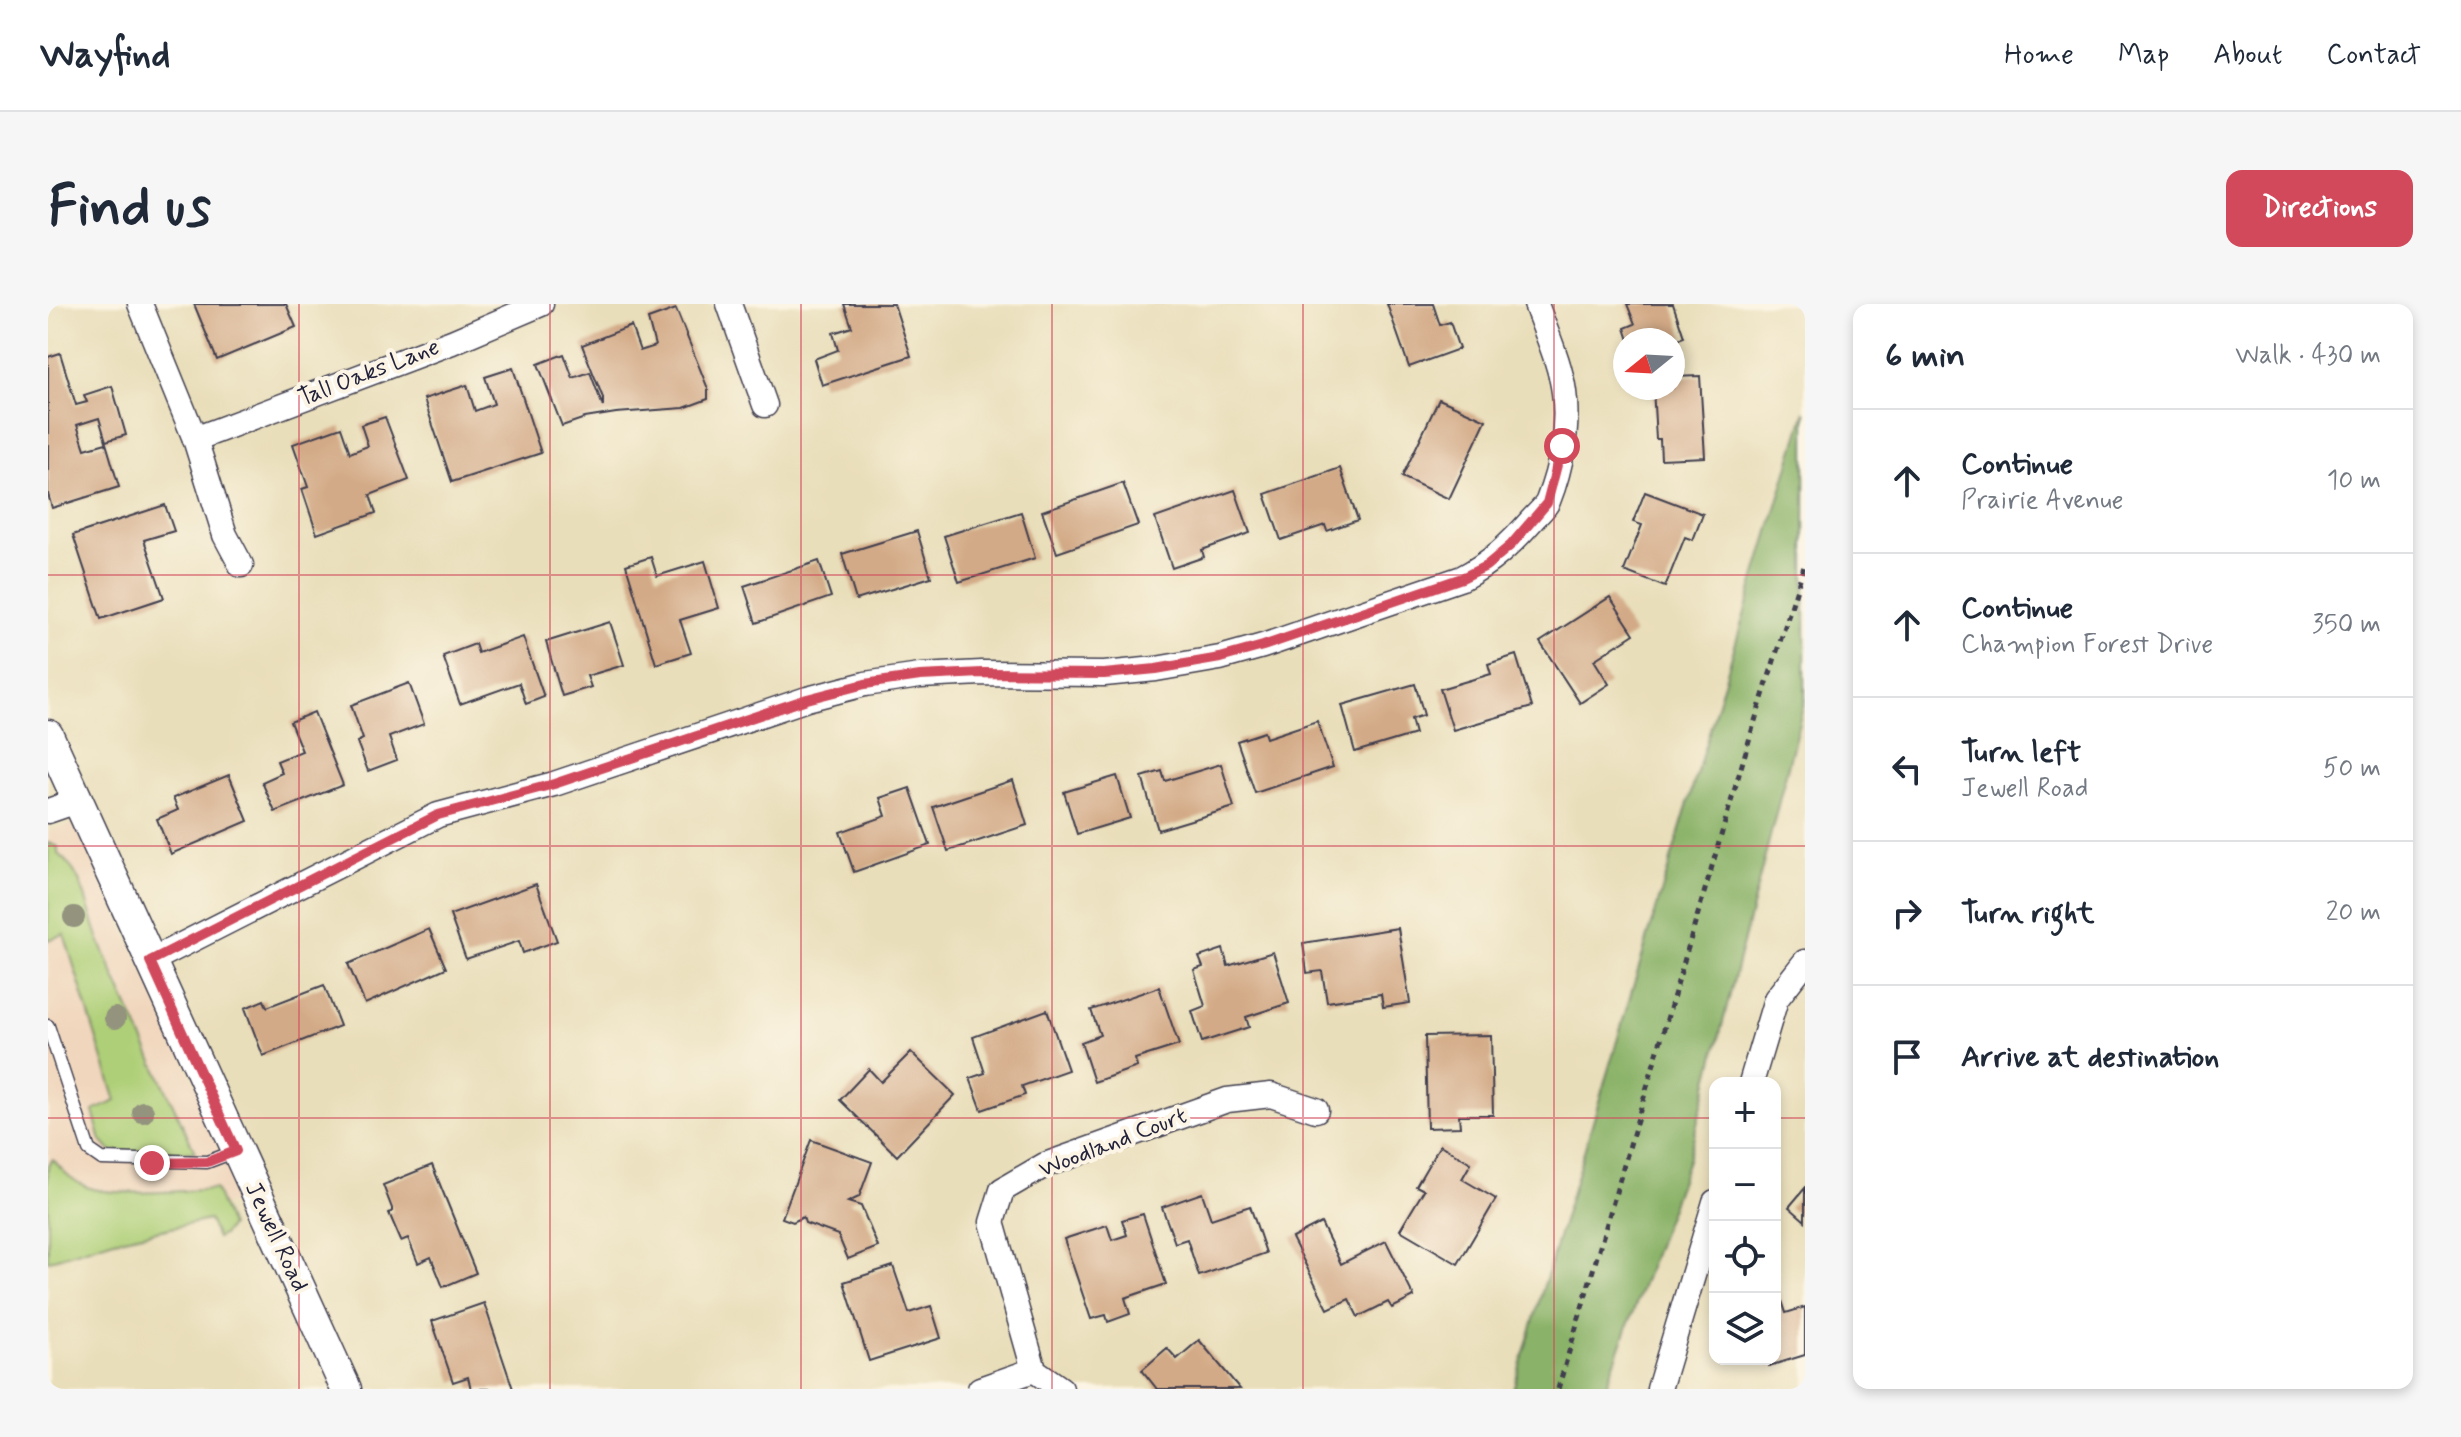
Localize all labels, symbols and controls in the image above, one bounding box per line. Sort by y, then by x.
text: Wayfind [40,31,170,80]
text: Home [2004,37,2074,74]
text: Map [2118,37,2169,74]
text: About [2213,37,2282,74]
text: Contact [2326,37,2421,74]
button: Directions [2226,170,2413,247]
text: Find us [48,172,211,245]
north arrow [1613,328,1685,400]
street label: Tall Oaks Lane [294,332,444,414]
text: 6 min [1885,334,1965,379]
text: Walk · 430 m [2235,339,2381,373]
route start [1544,428,1580,464]
text: Continue [1961,445,2073,484]
icon: ahead [1885,459,1929,503]
text: 10 m [2327,464,2381,498]
text: Prairie Avenue [1961,484,2124,518]
text: Continue [1961,589,2073,628]
icon: ahead [1885,603,1929,647]
text: 350 m [2312,608,2381,642]
text: Champion Forest Drive [1961,628,2213,662]
text: Turn left [1961,733,2081,772]
icon: left [1885,747,1929,791]
text: 50 m [2323,752,2381,786]
text: Jewell Road [1961,772,2088,806]
icon: right [1885,891,1929,935]
text: Turn right [1961,894,2094,933]
text: 20 m [2326,896,2381,930]
icon: arrive [1885,1035,1929,1079]
text: Arrive at destination [1961,1038,2219,1077]
map controls [1709,1077,1781,1365]
button: + [1709,1077,1781,1149]
street label: Woodland Court [1035,1101,1191,1185]
route end [134,1145,170,1181]
button: − [1709,1149,1781,1221]
street label: Jewell Road [237,1177,315,1297]
button: locate [1709,1221,1781,1293]
button: layers [1709,1293,1781,1365]

